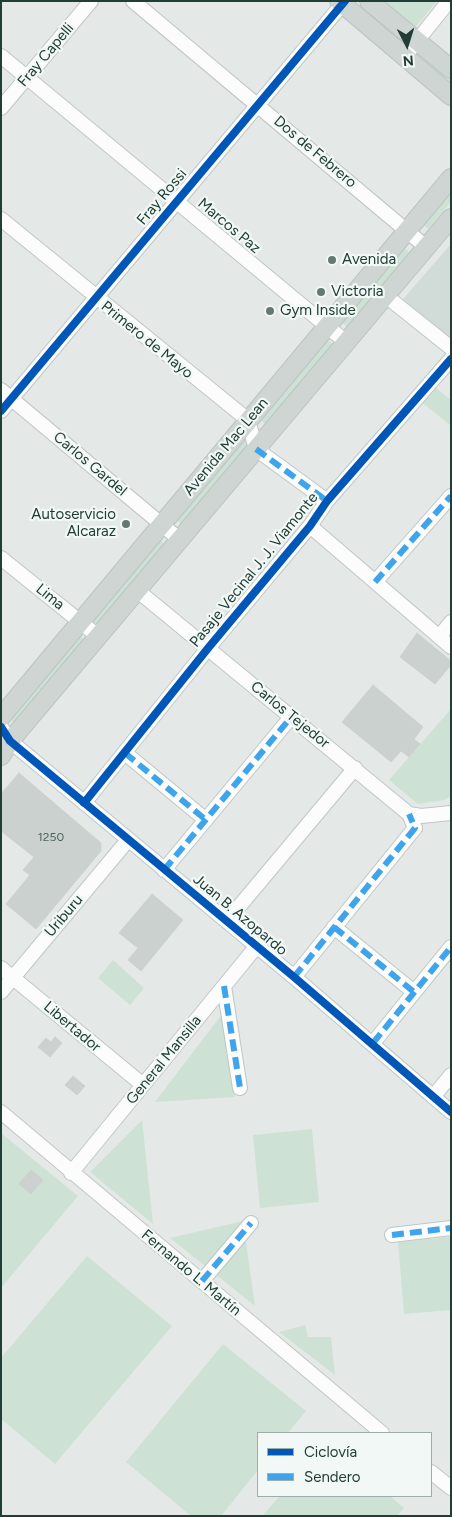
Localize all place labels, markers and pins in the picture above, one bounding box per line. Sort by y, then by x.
place label: Avenida [342,251,396,269]
marker: Avenida [326,254,338,266]
place label: Victoria [331,283,384,301]
marker: Victoria [315,286,327,298]
place label: Gym Inside [280,302,356,320]
marker: Gym Inside [264,305,276,317]
place label: Autoservicio Alcaraz [31,506,116,541]
marker: Autoservicio Alcaraz [120,518,132,530]

